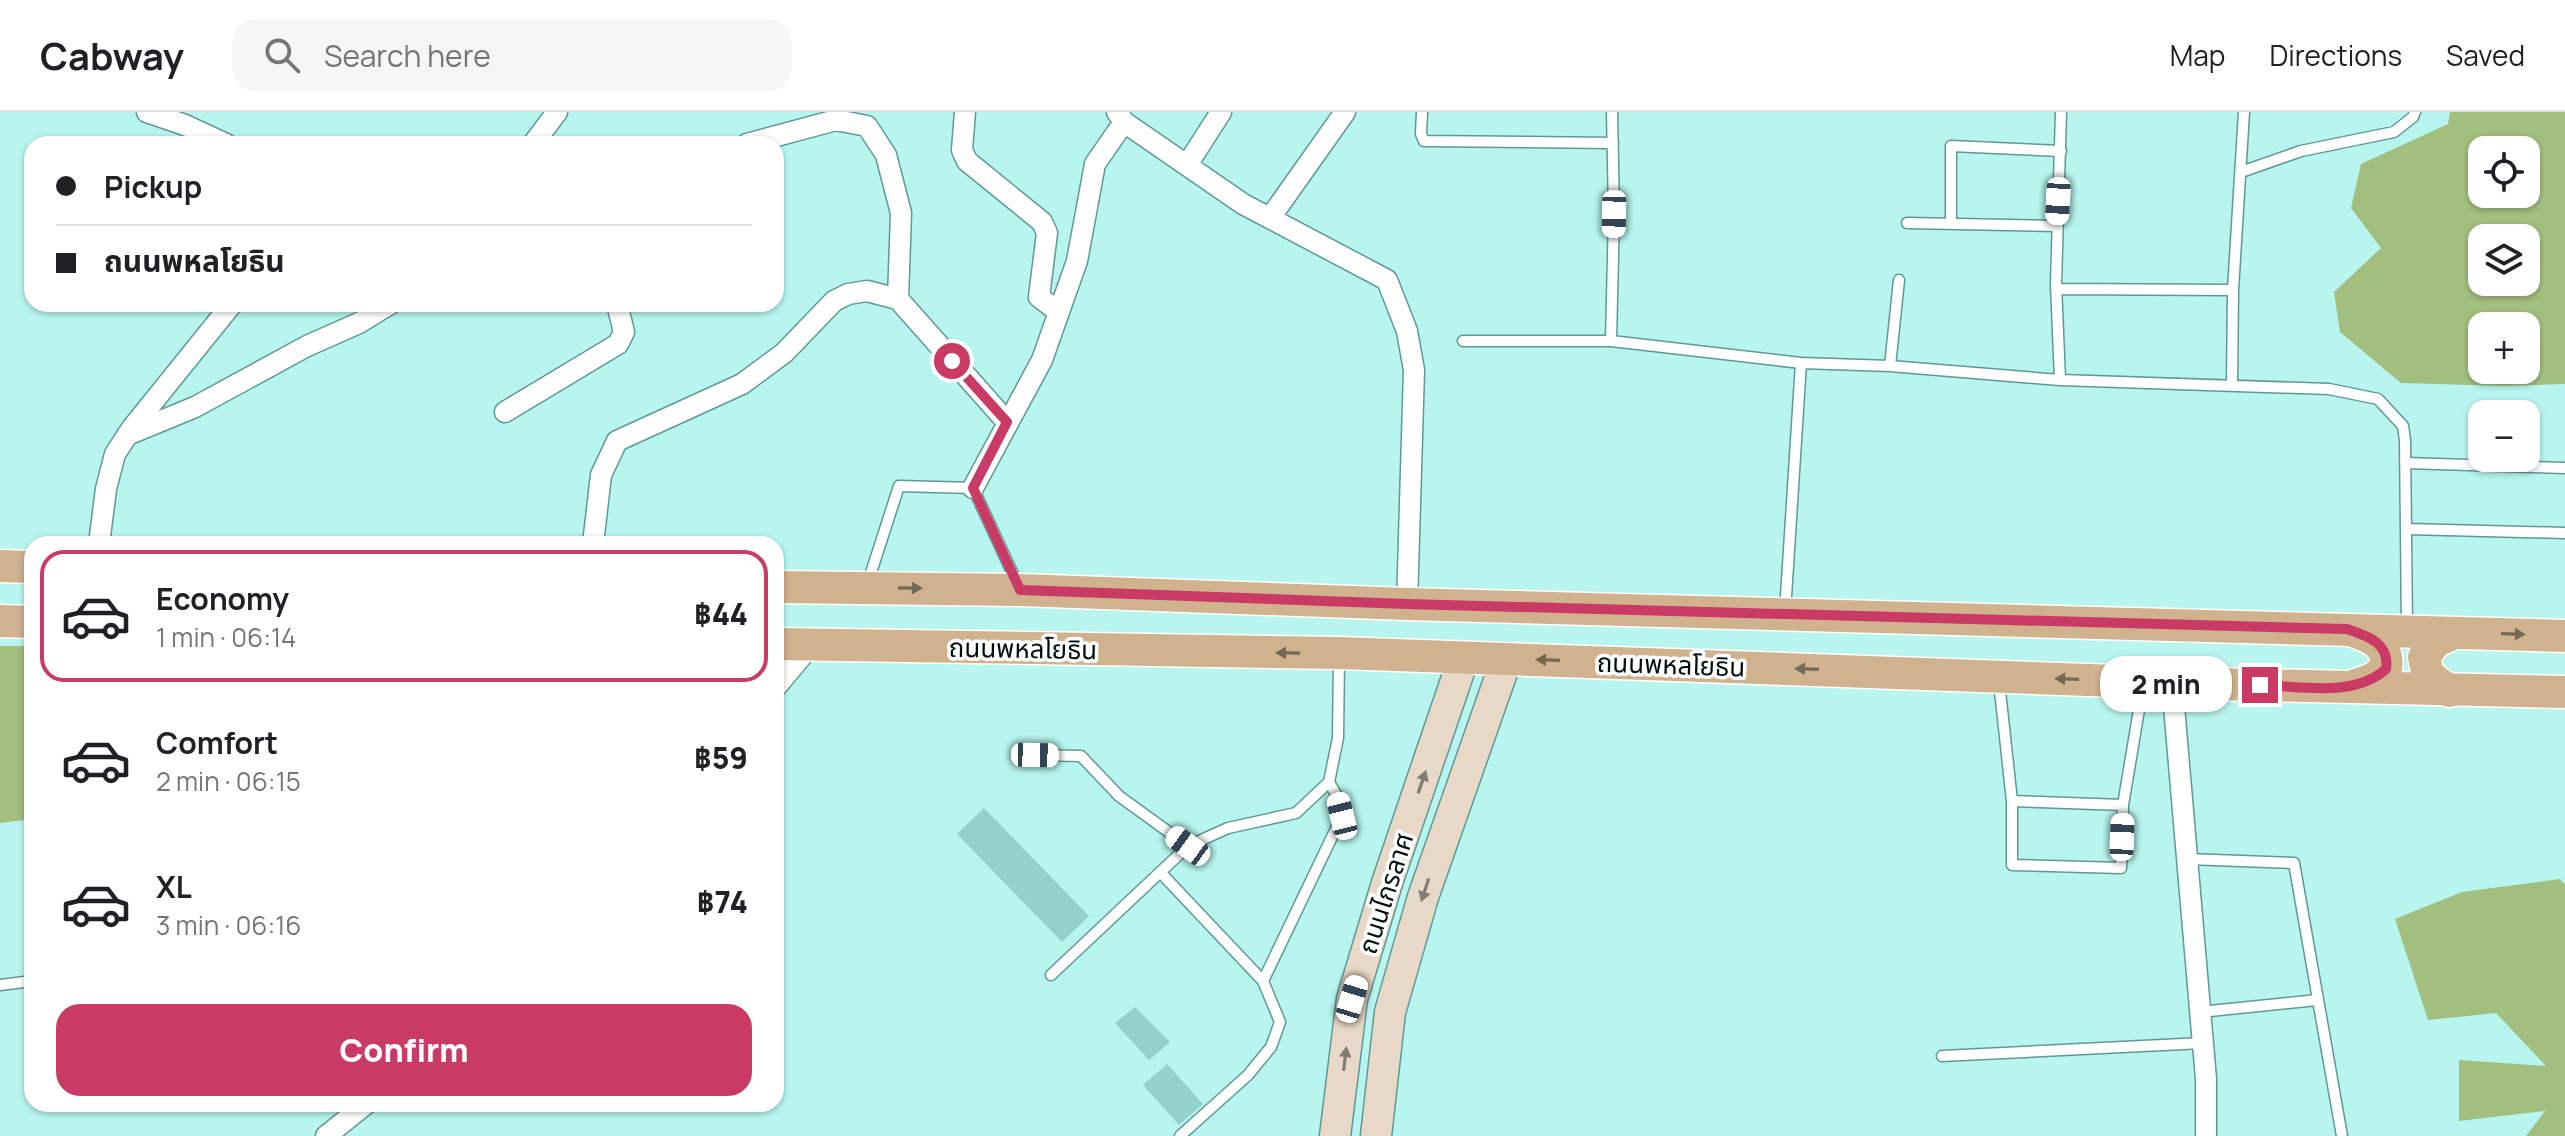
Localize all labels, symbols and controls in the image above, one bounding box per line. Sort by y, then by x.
search box [232,19,792,91]
text: Cabway [40,29,184,81]
icon: search [260,33,304,77]
text: Search here [324,35,491,76]
text: Map [2170,36,2225,74]
text: Directions [2269,36,2402,74]
text: Saved [2446,36,2525,74]
map controls [2468,136,2540,472]
button: locate [2468,136,2540,208]
text: Pickup [104,166,202,207]
car [2045,176,2071,226]
car [1602,190,1626,238]
button: layers [2468,224,2540,296]
text: ถนนพหลโยธิน [104,240,285,281]
button: + [2468,312,2540,384]
route start [934,343,970,379]
button: − [2468,400,2540,472]
text: Economy [156,578,289,619]
icon: car [60,580,132,652]
one-way arrow [898,582,923,595]
text: ฿44 [694,593,748,634]
text: 1 min · 06:14 [156,619,296,655]
one-way arrow [2501,628,2526,641]
street label: ถนนพหลโยธิน [948,629,1098,667]
street label: ถนนพหลโยธิน [1596,643,1746,685]
one-way arrow [1275,646,1300,659]
one-way arrow [1535,653,1560,666]
callout: 2 min [2100,657,2232,713]
one-way arrow [1794,663,1819,676]
text: 2 min [2132,666,2200,702]
route end [2242,667,2278,703]
one-way arrow [2054,672,2079,685]
text: Comfort [156,722,278,763]
icon: car [60,724,132,796]
text: ฿59 [694,737,748,778]
car [1011,743,1059,767]
text: 2 min · 06:15 [156,763,301,799]
one-way arrow [1416,770,1428,794]
car [1325,790,1359,842]
car [2109,813,2135,861]
car [1162,822,1214,870]
street label: ถนนไกรลาศ [1348,828,1422,958]
text: XL [156,866,192,907]
icon: car [60,868,132,940]
one-way arrow [1418,878,1431,902]
text: ฿74 [697,881,748,922]
text: 3 min · 06:16 [156,907,301,943]
car [1334,973,1370,1025]
button: Confirm [56,1004,752,1096]
one-way arrow [1339,1046,1352,1071]

